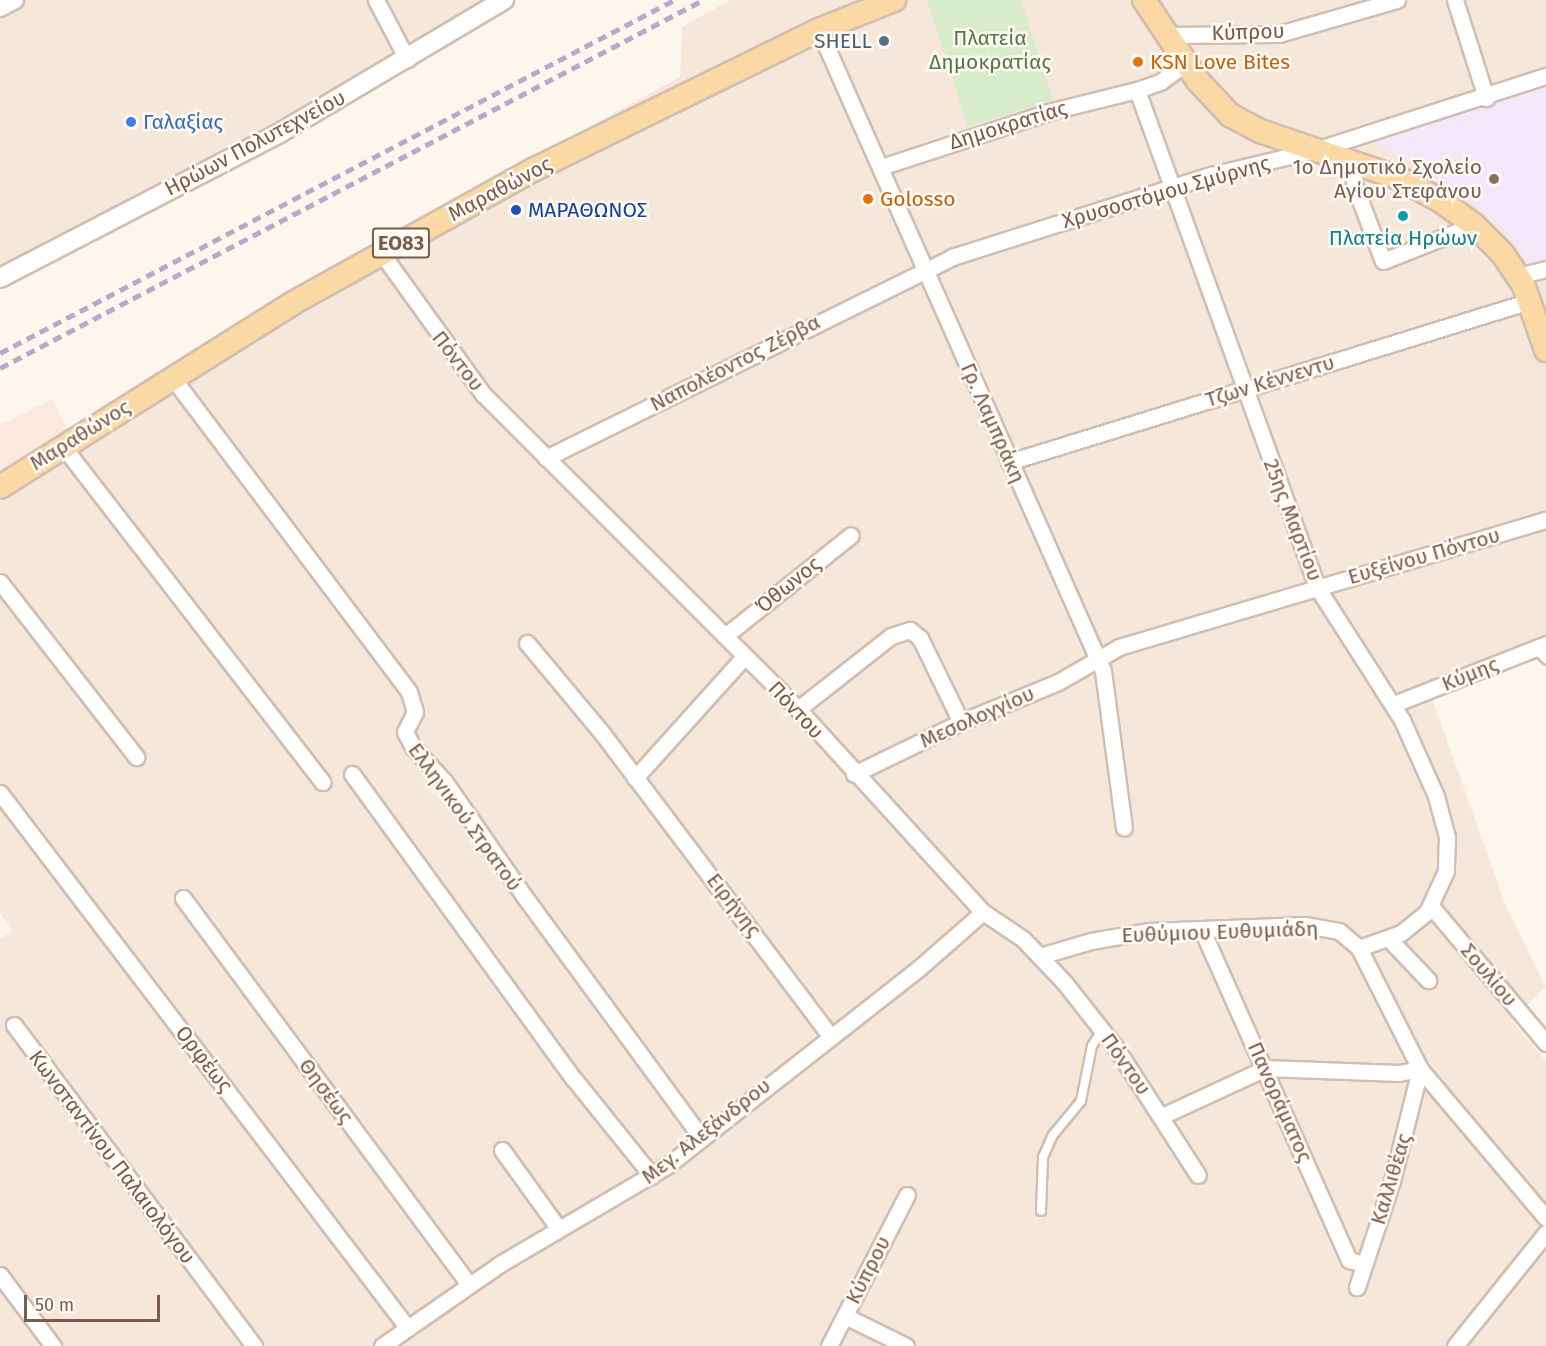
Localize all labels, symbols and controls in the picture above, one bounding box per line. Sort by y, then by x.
street label: Κύπρου [1211,18,1285,46]
park label: Πλατεία Δημοκρατίας [929,25,1051,75]
place label: SHELL [814,28,872,54]
marker: SHELL [877,34,891,48]
place label: KSN Love Bites [1150,49,1290,75]
marker: KSN Love Bites [1131,55,1145,69]
street label: Ηρώων Πολυτεχνείου [160,85,350,201]
street label: Δημοκρατίας [946,95,1070,155]
place label: Γαλαξίας [143,109,223,135]
marker: Γαλαξίας [124,115,138,129]
street label: Χρυσοστόμου Σμύρνης [1059,150,1273,234]
street label: Μαραθώνος [444,151,556,227]
place label: 1ο Δημοτικό Σχολείο Αγίου Στεφάνου [1293,154,1482,204]
marker: 1ο Δημοτικό Σχολείο Αγίου Στεφάνου [1487,172,1501,186]
place label: Golosso [880,186,955,212]
marker: Golosso [861,192,875,206]
place label: ΜΑΡΑΘΩΝΟΣ [528,197,647,223]
marker: ΜΑΡΑΘΩΝΟΣ [509,203,523,217]
marker: Πλατεία Ηρώων [1396,209,1410,223]
place label: Πλατεία Ηρώων [1329,225,1477,251]
road number: ΕΟ83 [371,226,431,260]
street label: Ναπολέοντος Ζέρβα [646,309,824,417]
street label: Πόντου [427,326,489,396]
street label: Τζων Κέννεντυ [1202,349,1338,413]
street label: Γρ. Λαμπράκη [955,359,1031,487]
street label: Μαραθώνος [25,394,135,476]
street label: 25ης Μαρτίου [1258,455,1328,585]
street label: Ευξείνου Πόντου [1345,522,1503,590]
street label: Όθωνος [750,551,826,619]
street label: Κύμης [1438,651,1502,697]
street label: Πόντου [763,676,829,744]
street label: Μεσολογγίου [916,681,1038,753]
street label: Ελληνικού Στρατού [403,738,527,896]
street label: Ειρήνης [701,868,767,942]
street label: Ευθύμιου Ευθυμιάδη [1121,916,1319,948]
street label: Σουλίου [1455,938,1523,1012]
street label: Ορφέως [170,1021,238,1097]
street label: Πόντου [1096,1028,1156,1100]
street label: Πανοράματος [1242,1038,1318,1166]
street label: Κωνσταντίνου Παλαιολόγου [23,1045,201,1269]
street label: Θησέως [293,1054,359,1128]
street label: Μεγ. Αλεξάνδρου [636,1073,776,1189]
street label: Καλλιθέας [1365,1130,1417,1228]
street label: Κύπρου [840,1232,896,1308]
scale bar [27,1283,164,1321]
text: 50 m [35,1294,74,1316]

